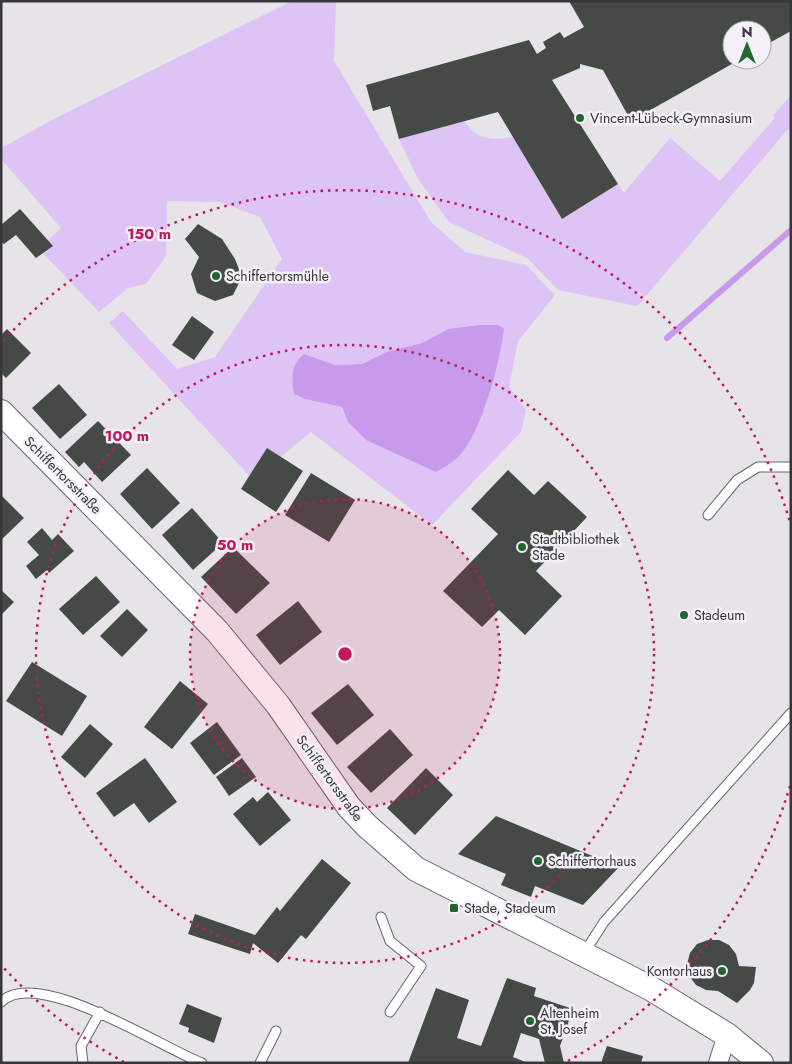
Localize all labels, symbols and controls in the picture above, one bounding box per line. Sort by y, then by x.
north arrow [722,20,772,70]
text: N [741,22,753,42]
place label: Vincent-Lübeck-Gymnasium [590,108,752,128]
marker: Vincent-Lübeck-Gymnasium [574,112,586,124]
text: 150 m [127,223,171,245]
place label: Schiffertorsmühle [226,266,329,286]
marker: Schiffertorsmühle [210,270,222,282]
text: 100 m [105,425,149,447]
street label: Schiffertorsstraße [20,432,106,518]
place label: Stadtbibliothek Stade [532,529,620,565]
text: 50 m [217,534,253,556]
marker: Stadtbibliothek Stade [516,541,528,553]
place label: Stadeum [694,605,745,625]
marker: Stadeum [678,609,690,621]
centre of rings [336,645,354,663]
street label: Schiffertorsstraße [292,731,368,825]
place label: Schiffertorhaus [548,851,637,871]
marker: Schiffertorhaus [532,855,544,867]
place label: Stade, Stadeum [464,898,556,918]
marker: Stade, Stadeum [448,902,460,914]
place label: Kontorhaus [647,961,712,981]
marker: Kontorhaus [716,965,728,977]
place label: Altenheim St. Josef [540,1003,600,1039]
marker: Altenheim St. Josef [524,1015,536,1027]

